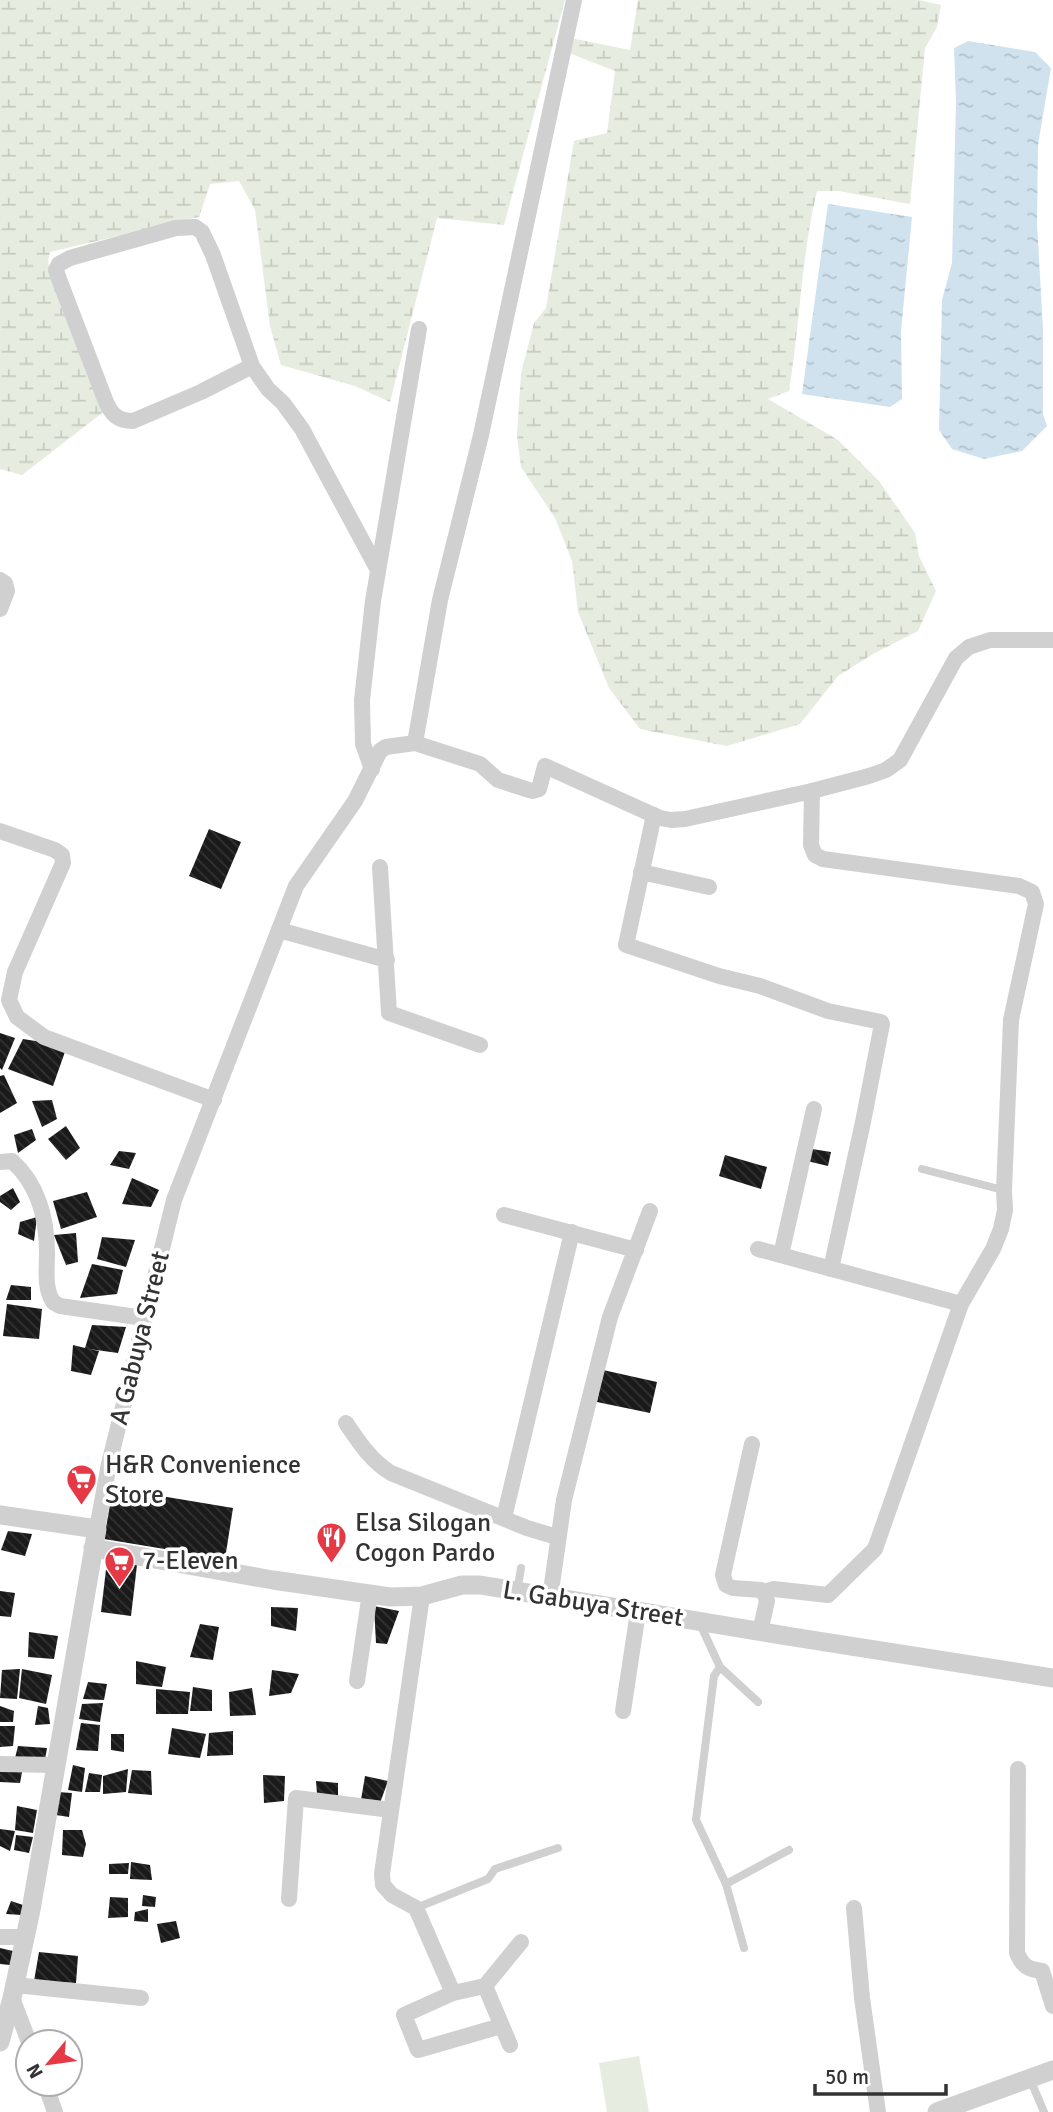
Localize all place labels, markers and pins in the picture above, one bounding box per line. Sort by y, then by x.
place label: H&R Convenience Store [105,1449,301,1511]
supermarket icon: H&R Convenience Store [65,1463,99,1507]
place label: Elsa Silogan Cogon Pardo [355,1507,495,1569]
restaurant icon: Elsa Silogan Cogon Pardo [315,1521,349,1565]
supermarket icon: 7-Eleven [102,1544,136,1588]
place label: 7-Eleven [142,1545,239,1577]

